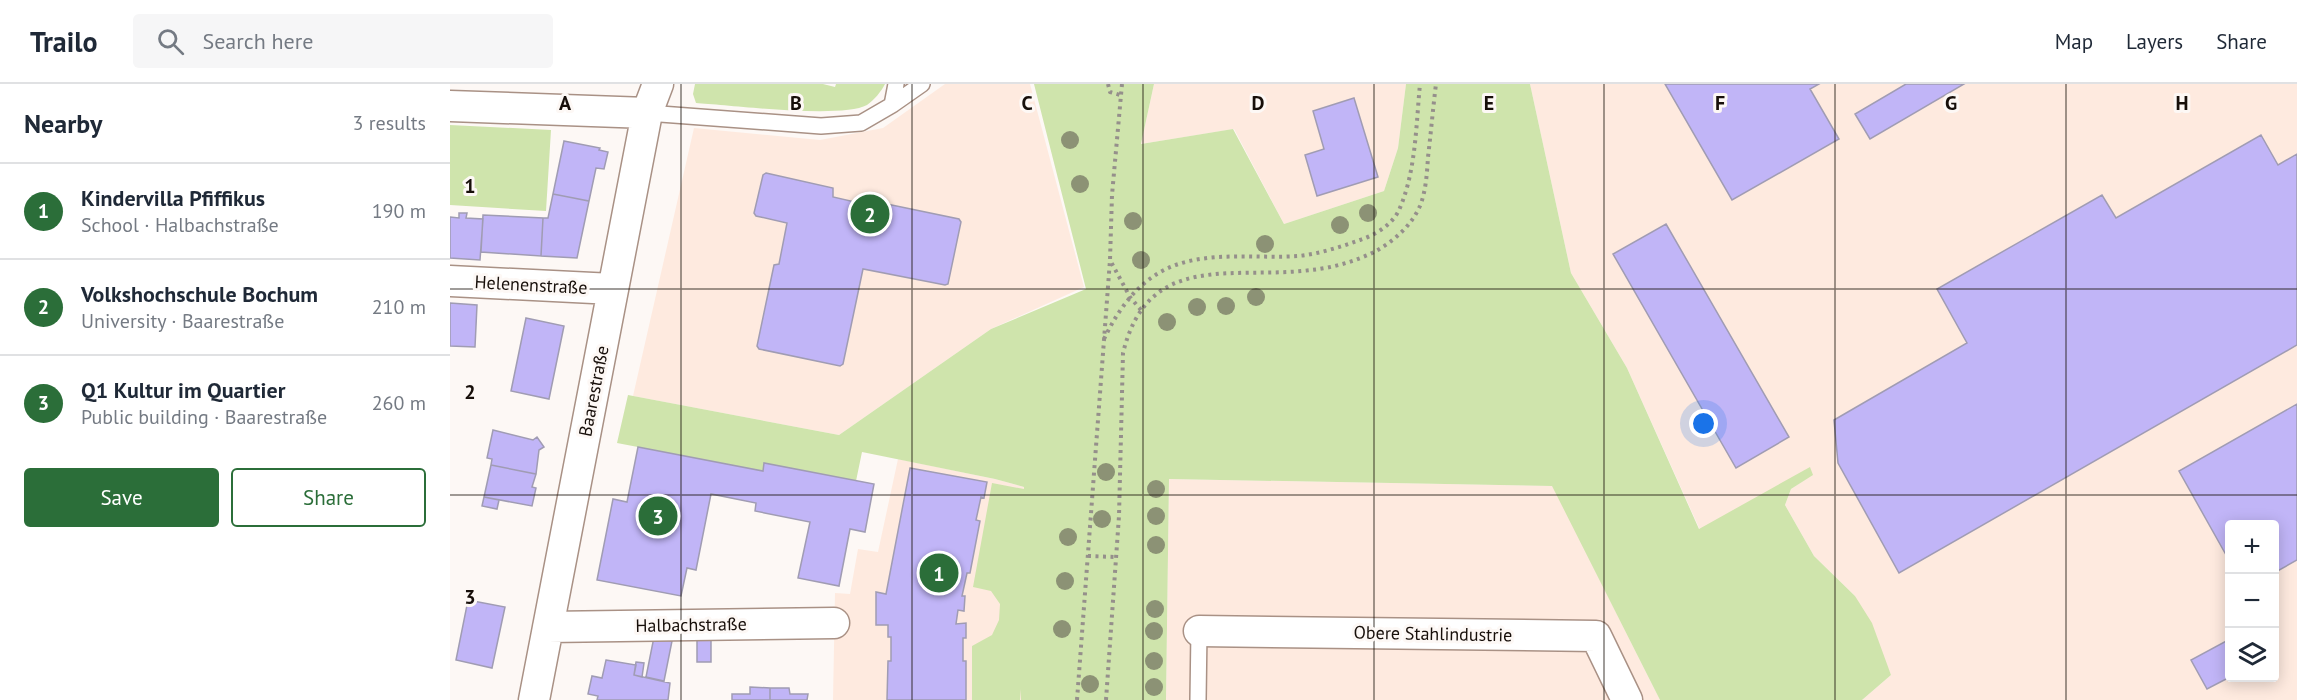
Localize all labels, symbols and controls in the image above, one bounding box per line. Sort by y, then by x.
search box [133,14,553,68]
text: Trailo [30,23,97,60]
icon: search [154,25,187,58]
text: Search here [202,27,313,55]
text: Map [2055,28,2093,55]
text: Layers [2126,28,2183,55]
text: Share [2216,28,2267,55]
text: A [559,90,572,116]
text: B [790,90,802,116]
text: C [1021,90,1033,116]
text: D [1252,90,1265,116]
text: E [1484,90,1494,116]
text: F [1715,90,1725,116]
text: G [1945,90,1957,116]
text: H [2175,90,2189,116]
text: Nearby [24,107,102,140]
text: 3 results [353,110,426,136]
text: 1 [464,173,476,199]
text: Kindervilla Pfiffikus [81,184,265,212]
pin: 2 [850,192,890,236]
text: 1 [38,198,49,224]
text: 190 m [372,198,426,224]
text: School · Halbachstraße [81,212,279,238]
street label: Helenenstraße [474,270,588,299]
text: Volkshochschule Bochum [81,280,318,308]
text: 2 [38,294,49,320]
text: 210 m [372,294,426,320]
text: University · Baarestraße [81,308,284,334]
street label: Baarestraße [573,343,614,438]
text: Q1 Kultur im Quartier [81,376,285,404]
text: 2 [464,379,476,405]
text: 3 [38,390,49,416]
text: 260 m [372,390,426,416]
text: Public building · Baarestraße [81,404,327,430]
your location [1689,409,1718,438]
button: Save [24,468,219,527]
button: Share [231,468,426,527]
pin: 3 [638,494,678,538]
map controls [2225,520,2279,682]
button: + [2225,520,2279,574]
pin: 1 [920,550,958,596]
button: − [2225,574,2279,628]
text: 3 [464,584,476,610]
street label: Halbachstraße [635,612,747,637]
street label: Obere Stahlindustrie [1353,621,1513,646]
button: layers [2225,628,2279,682]

